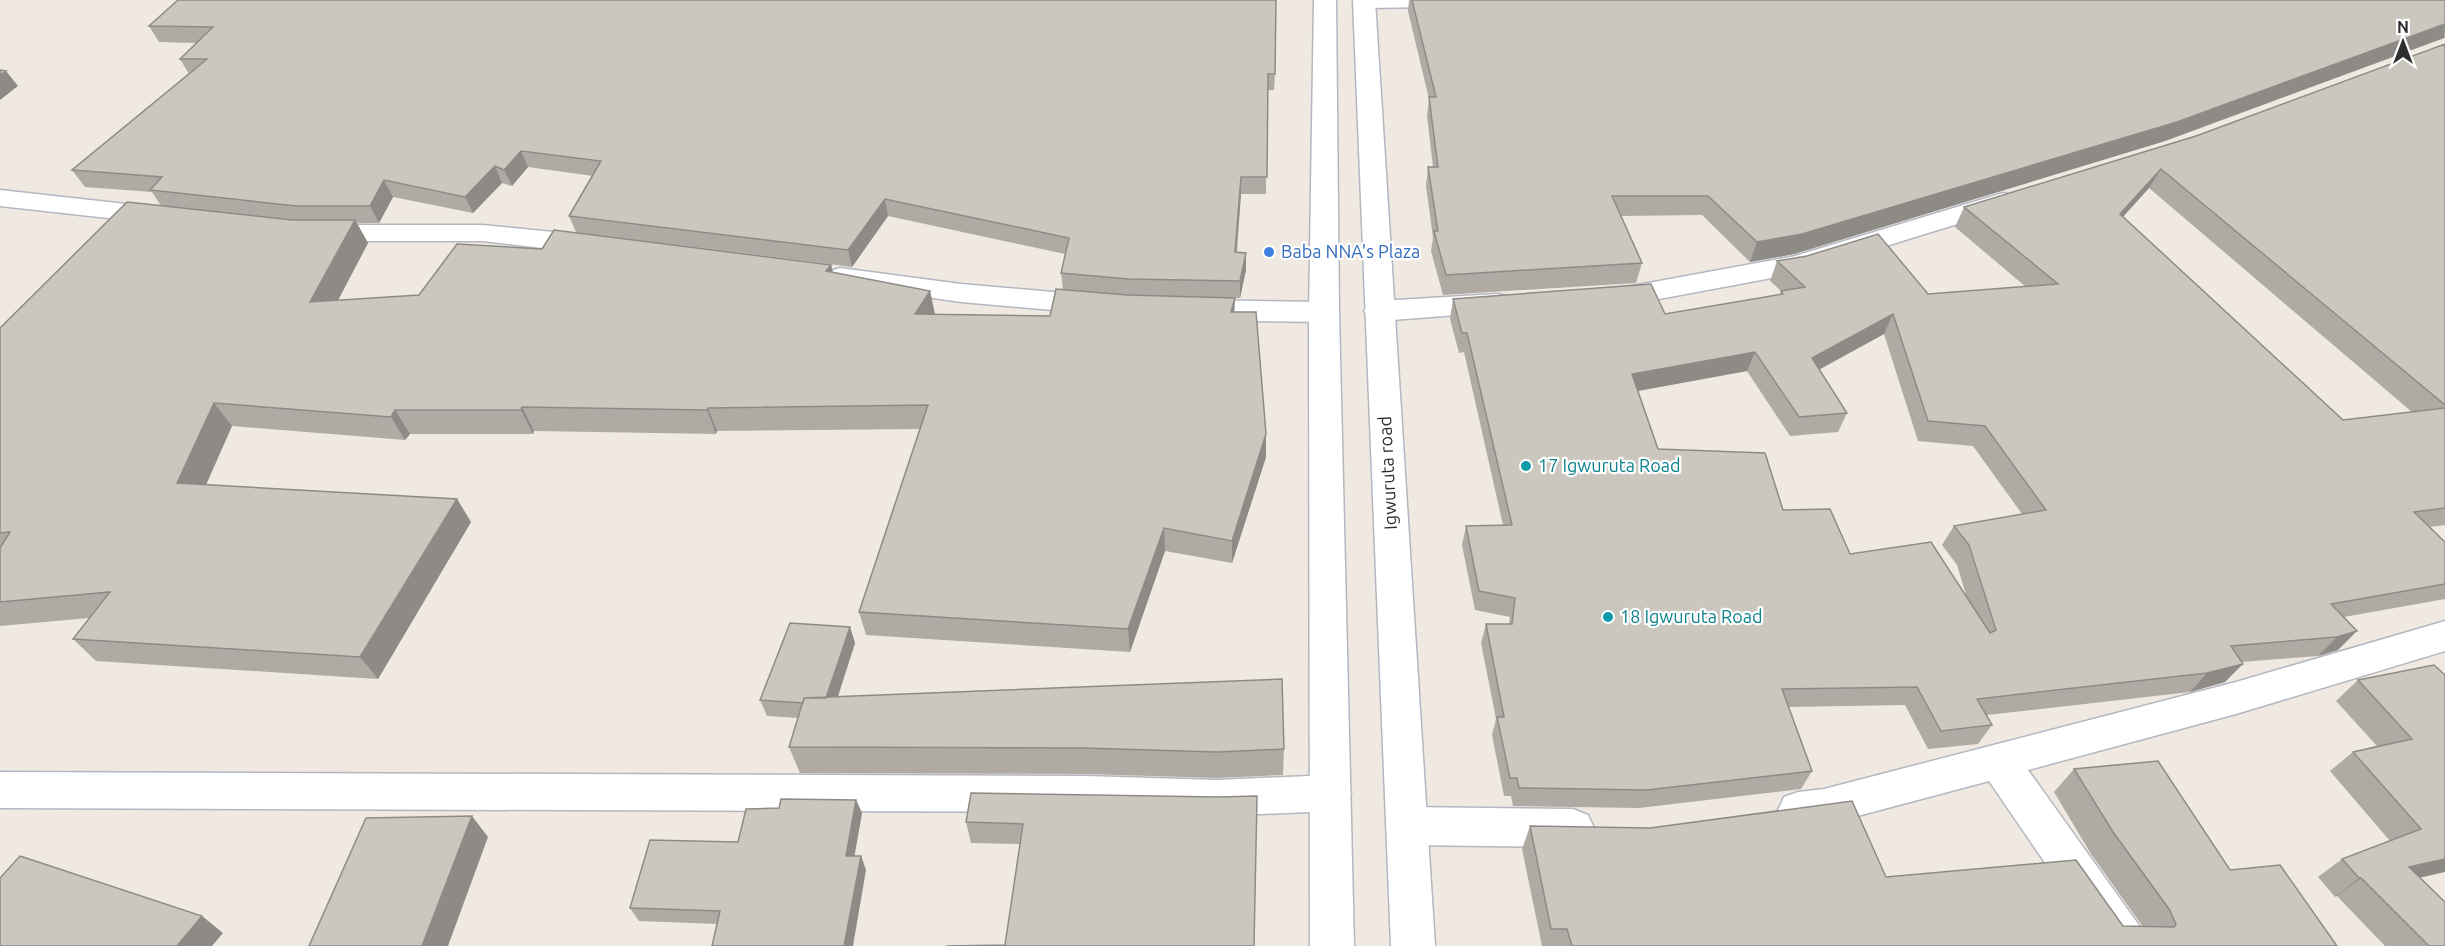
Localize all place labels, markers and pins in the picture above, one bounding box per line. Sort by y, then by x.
place label: Baba NNA's Plaza [1281,241,1420,261]
marker: Baba NNA's Plaza [1262,245,1276,259]
place label: 17 Igwuruta Road [1538,455,1681,475]
marker: 17 Igwuruta Road [1519,459,1533,473]
place label: 18 Igwuruta Road [1620,606,1763,626]
marker: 18 Igwuruta Road [1601,610,1615,624]

